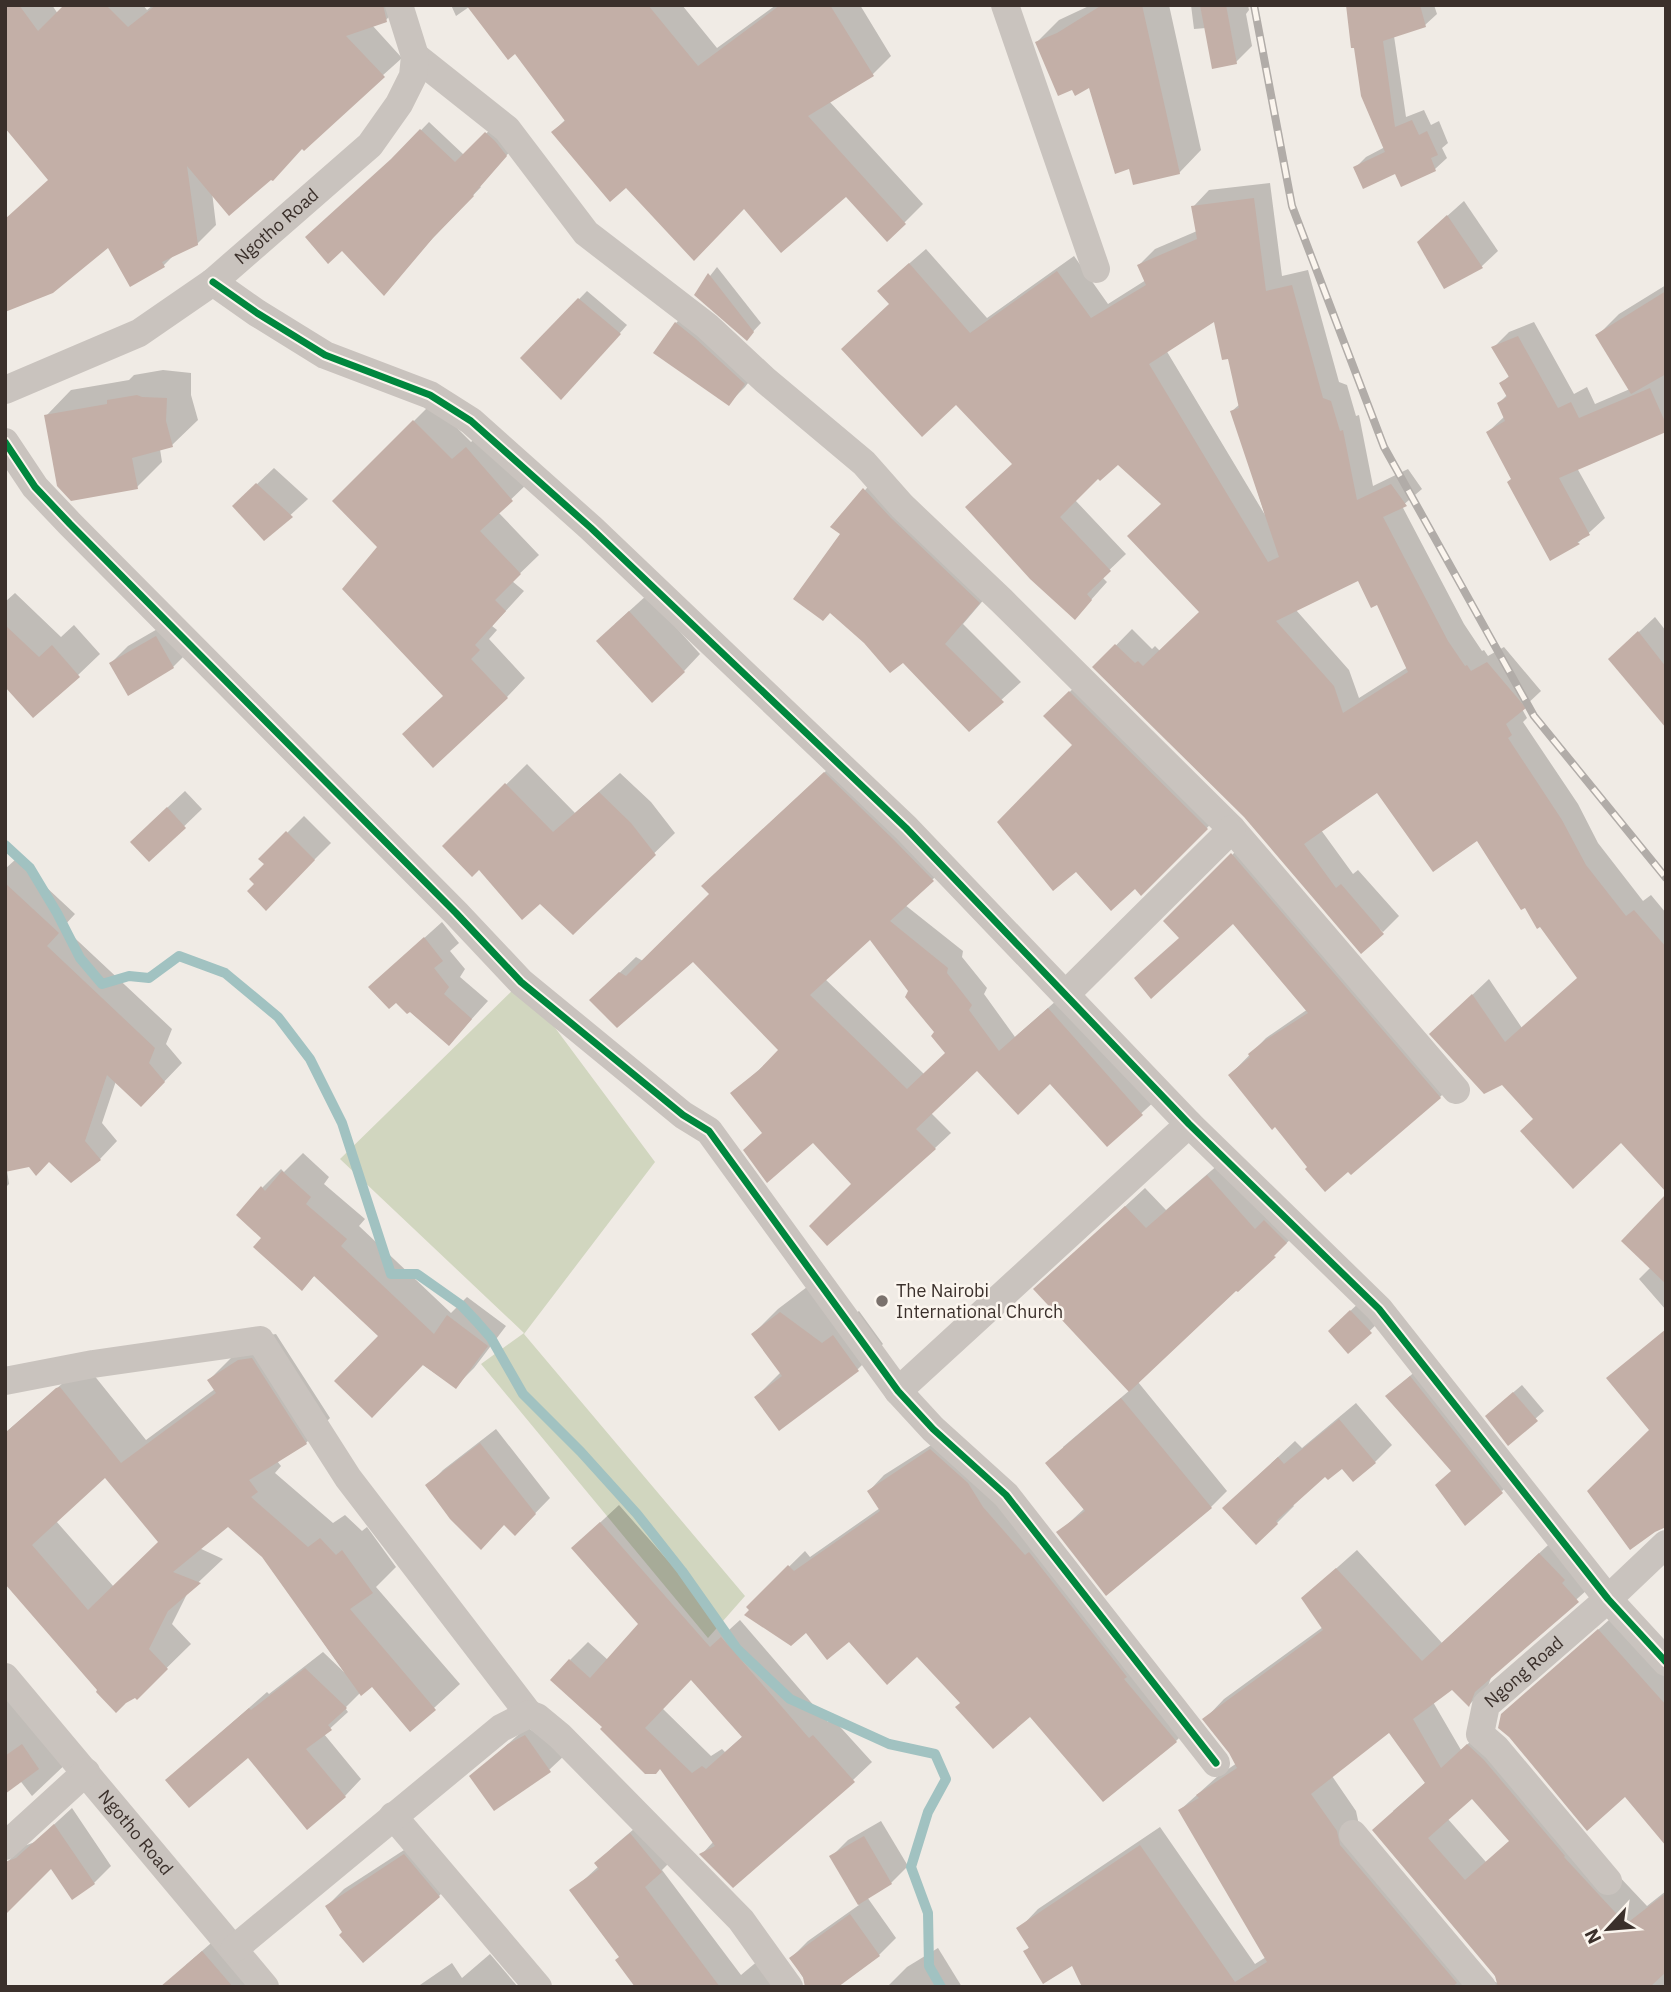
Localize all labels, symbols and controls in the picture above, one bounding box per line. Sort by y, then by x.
street label: Ngotho Road [229,183,323,269]
place label: The Nairobi International Church [896,1279,1063,1323]
marker: The Nairobi International Church [874,1293,890,1309]
street label: Ngong Road [1479,1631,1568,1712]
street label: Ngotho Road [93,1785,178,1880]
north arrow [1573,1894,1643,1964]
text: N [1579,1925,1607,1948]

